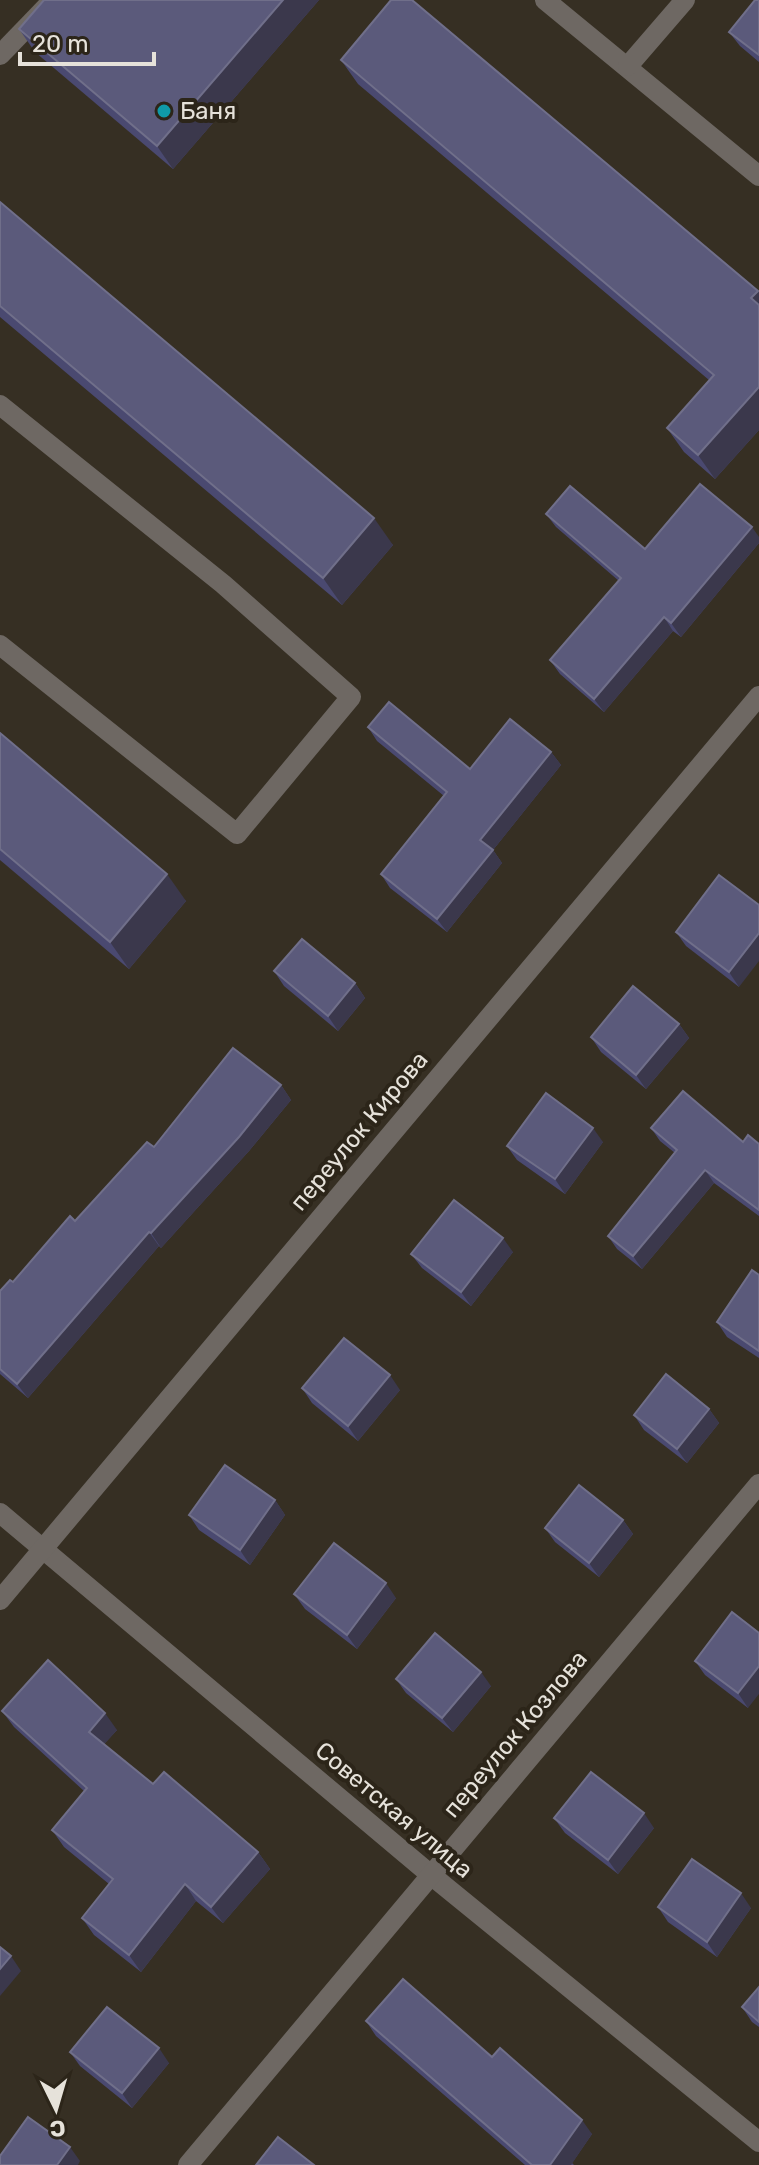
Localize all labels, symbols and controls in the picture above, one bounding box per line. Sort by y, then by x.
scale bar [20,16,154,66]
text: 20 m [32,30,89,58]
place label: Баня [180,97,236,125]
marker: Баня [155,102,173,120]
street label: переулок Кирова [284,1046,434,1216]
street label: переулок Козлова [437,1645,593,1823]
street label: Советская улица [310,1736,478,1884]
north arrow [16,2069,96,2149]
text: С [49,2114,67,2143]

